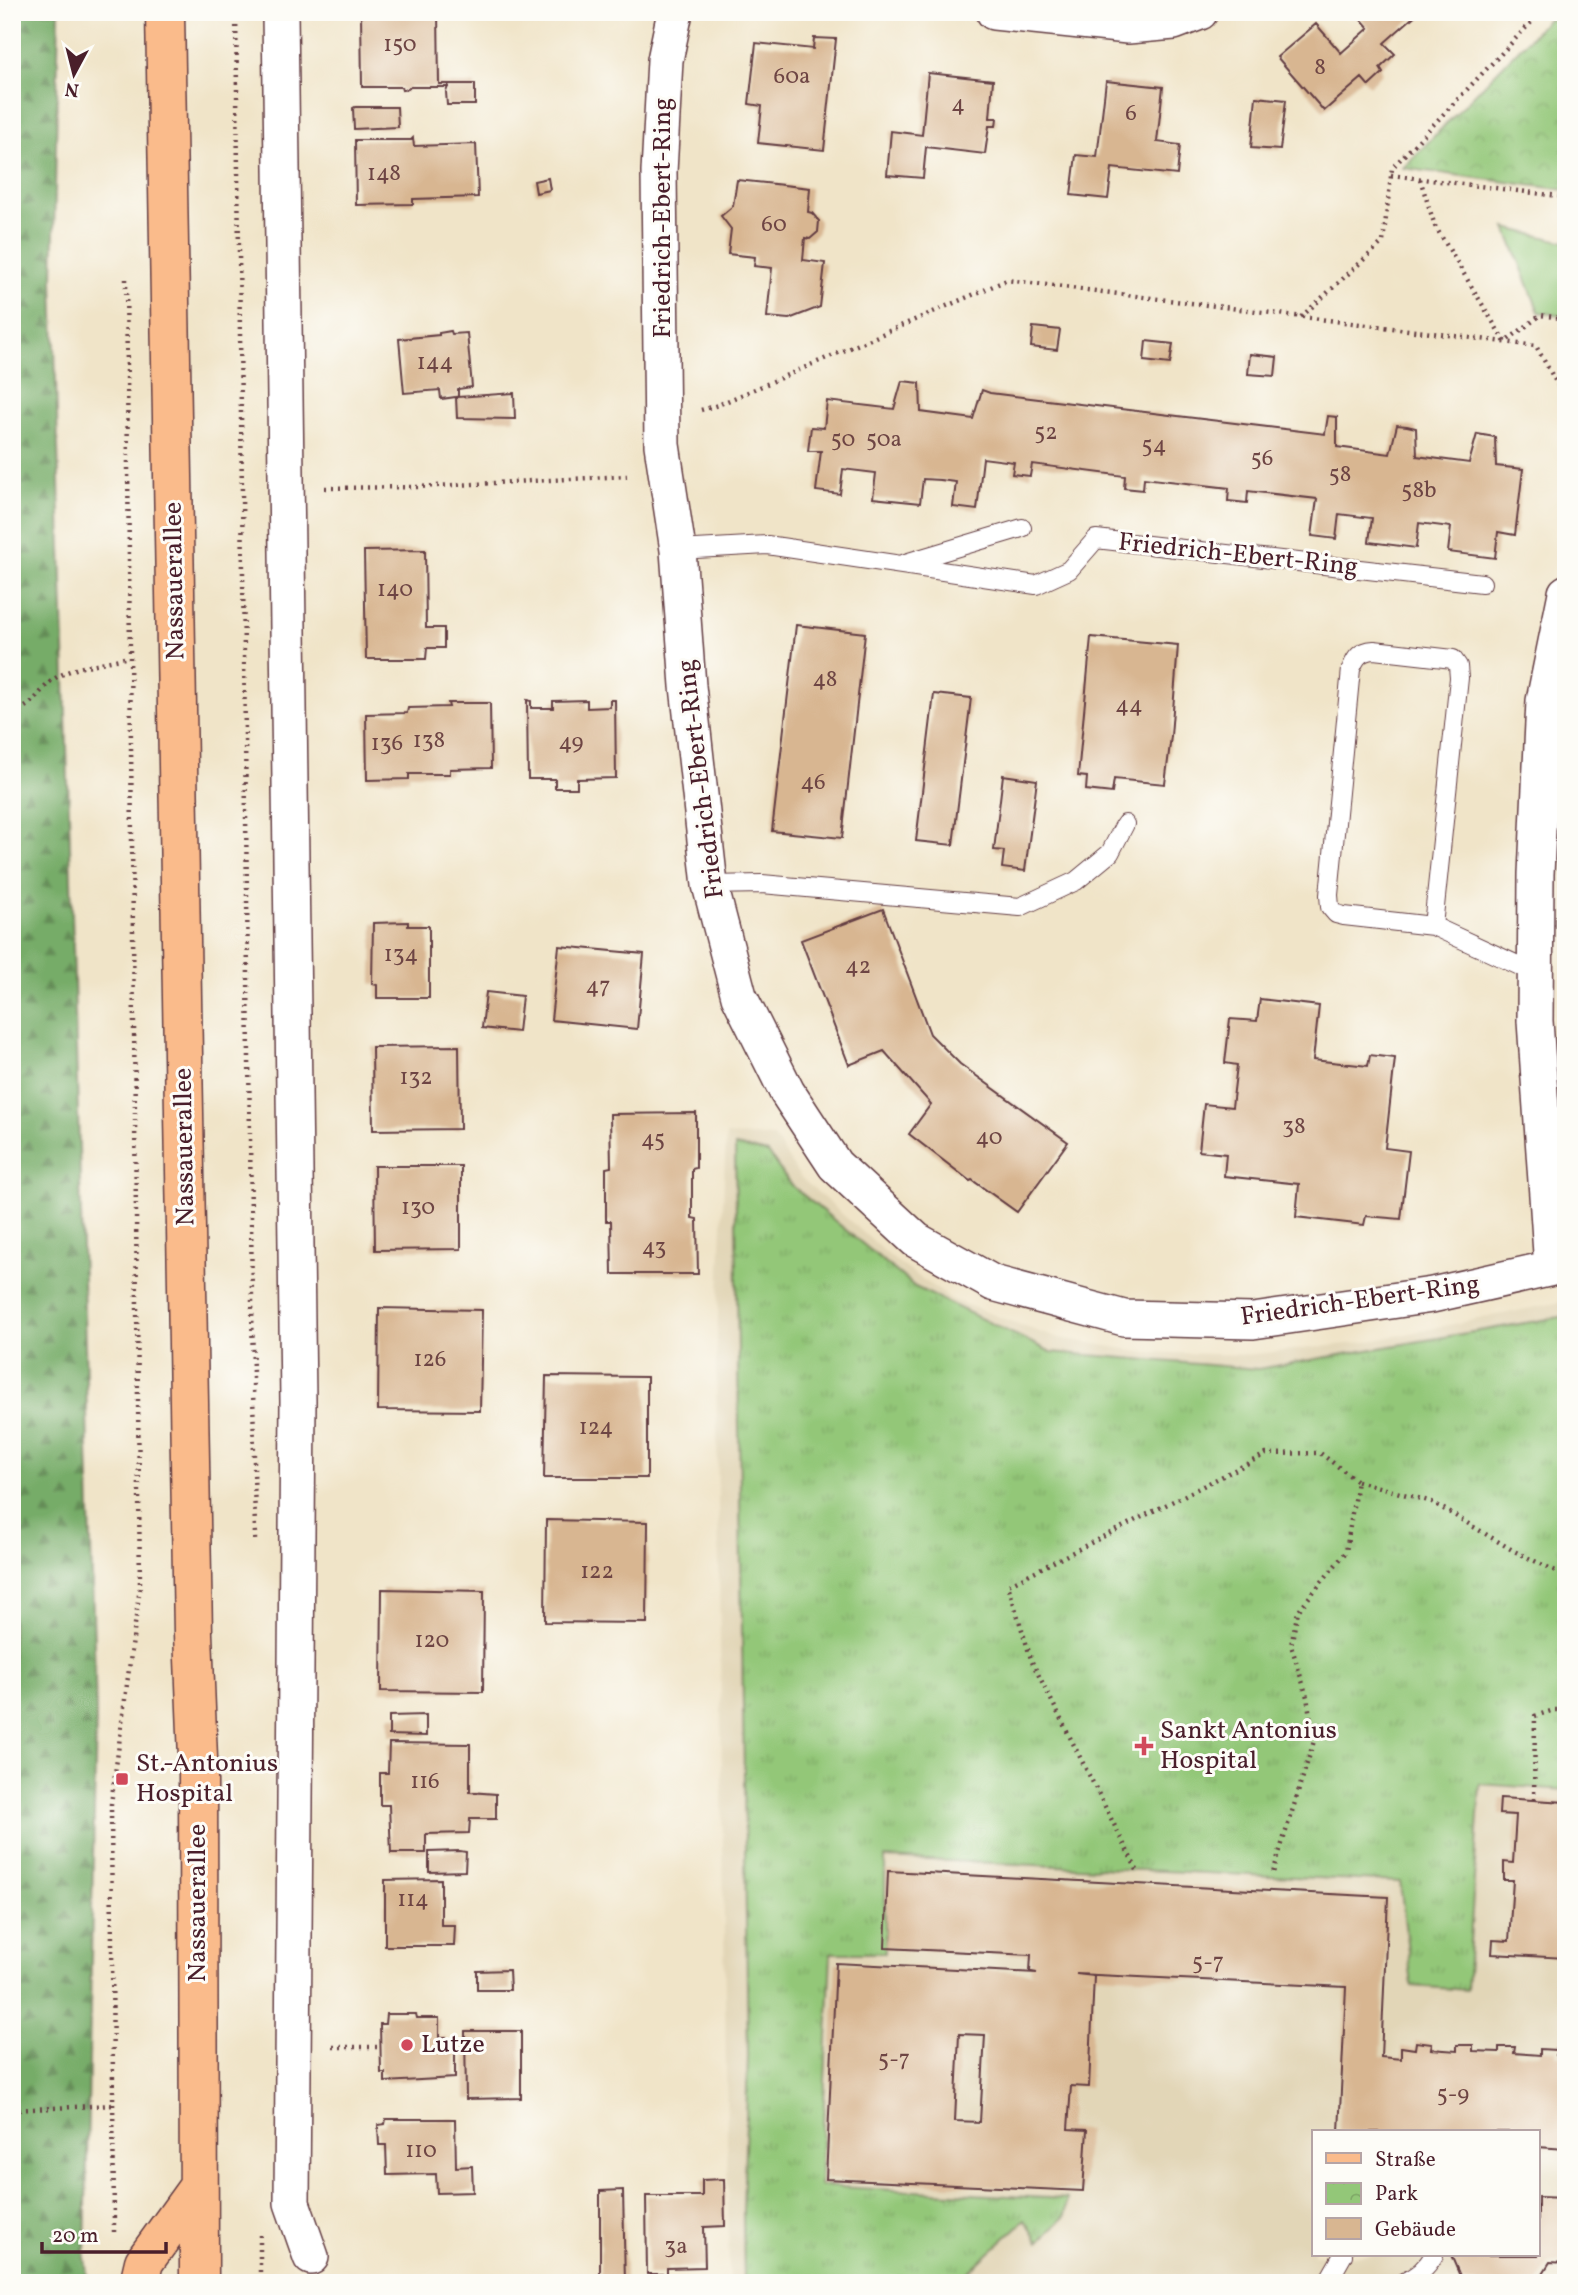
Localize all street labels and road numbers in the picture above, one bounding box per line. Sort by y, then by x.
street label: Friedrich-Ebert-Ring [645,97,681,339]
street label: Nassauerallee [156,501,194,661]
street label: Friedrich-Ebert-Ring [1116,525,1360,585]
street label: Friedrich-Ebert-Ring [668,657,734,901]
street label: Nassauerallee [166,1067,204,1227]
street label: Friedrich-Ebert-Ring [1238,1266,1482,1336]
street label: Nassauerallee [180,1824,216,1982]

